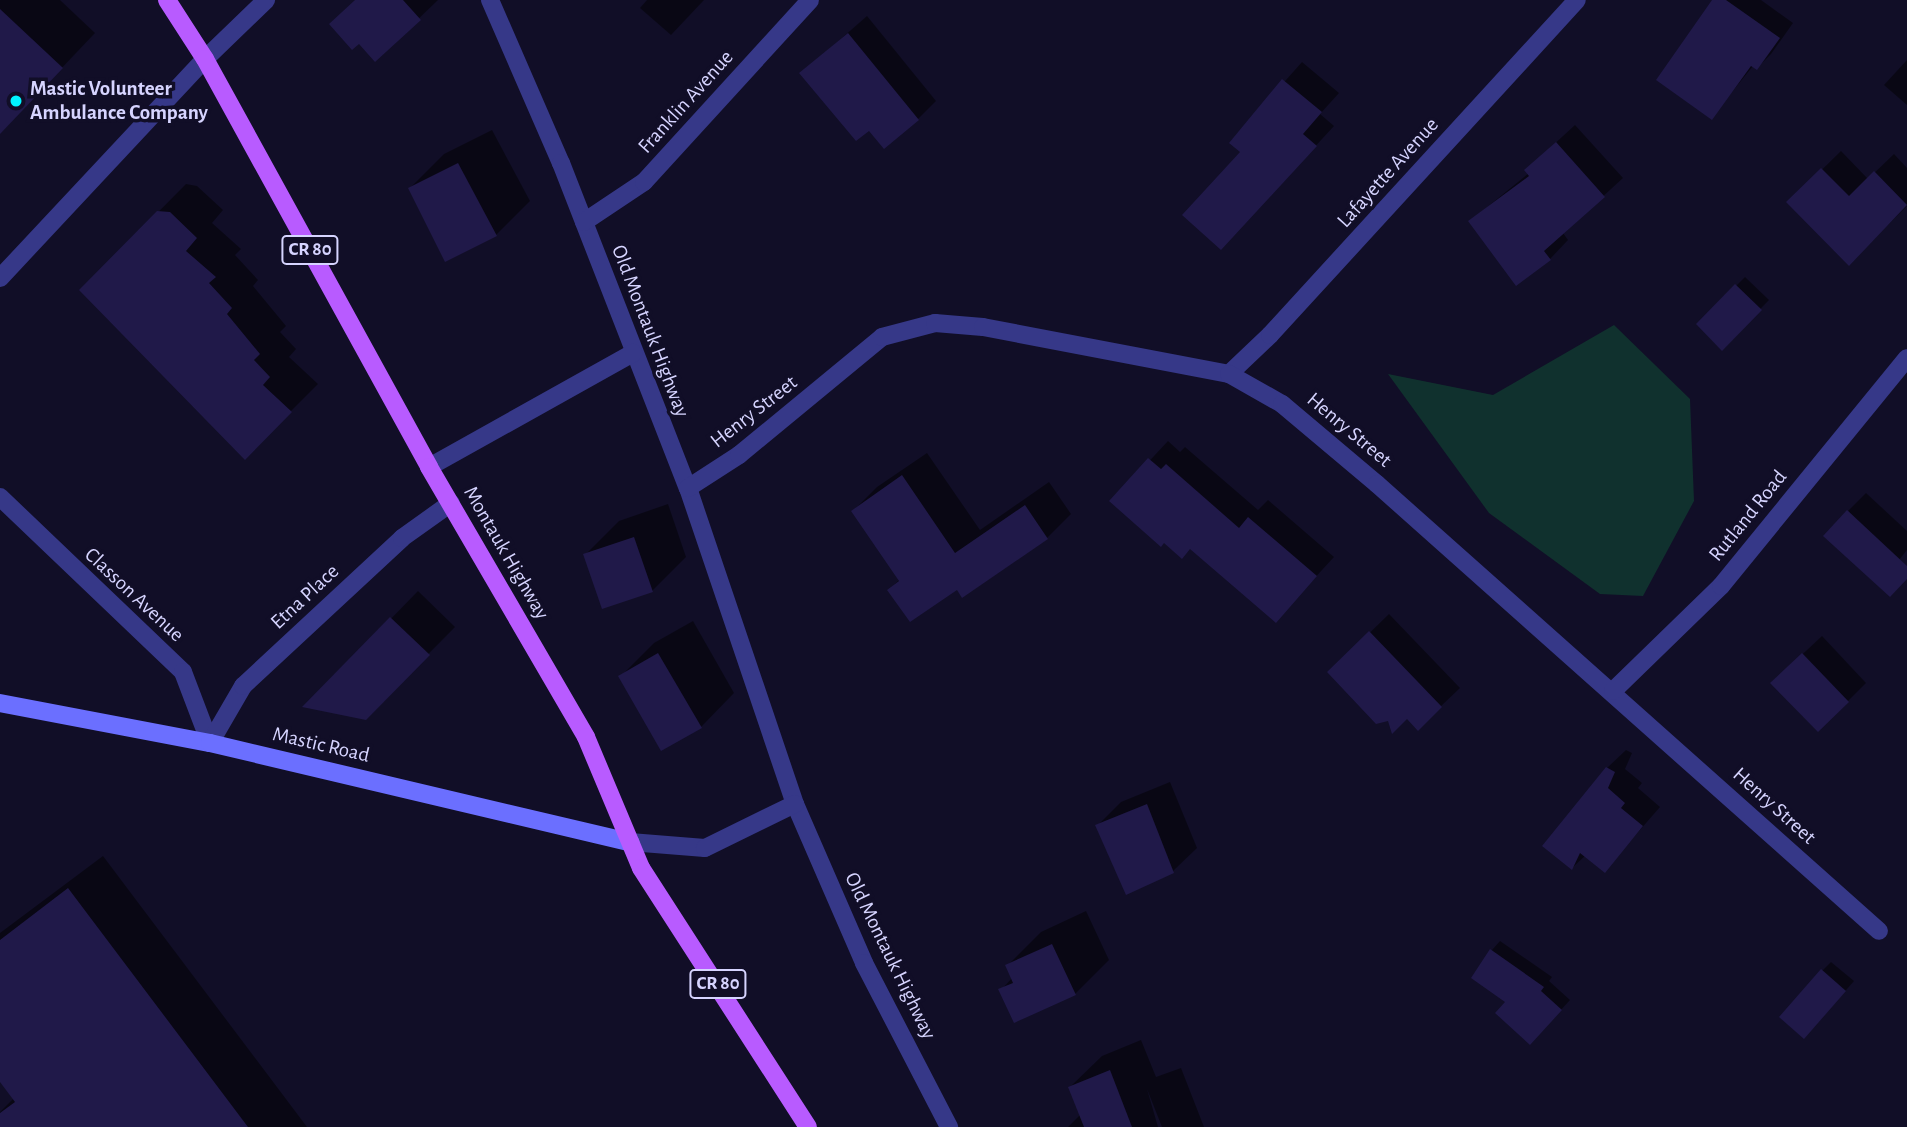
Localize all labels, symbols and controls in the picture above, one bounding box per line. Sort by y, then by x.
street label: Franklin Avenue [633,45,739,159]
place label: Mastic Volunteer Ambulance Company [30,76,208,126]
marker: Mastic Volunteer Ambulance Company [8,93,24,109]
street label: Lafayette Avenue [1332,113,1444,233]
road number: CR 80 [280,234,340,266]
street label: Old Montauk Highway [606,241,694,421]
street label: Henry Street [706,370,802,454]
street label: Henry Street [1301,387,1397,473]
street label: Rutland Road [1704,465,1792,567]
street label: Montauk Highway [458,482,554,624]
street label: Classon Avenue [79,542,189,648]
street label: Etna Place [266,559,344,635]
street label: Mastic Road [270,722,372,768]
street label: Henry Street [1727,762,1821,850]
street label: Old Montauk Highway [839,868,941,1044]
road number: CR 80 [688,968,748,1000]

